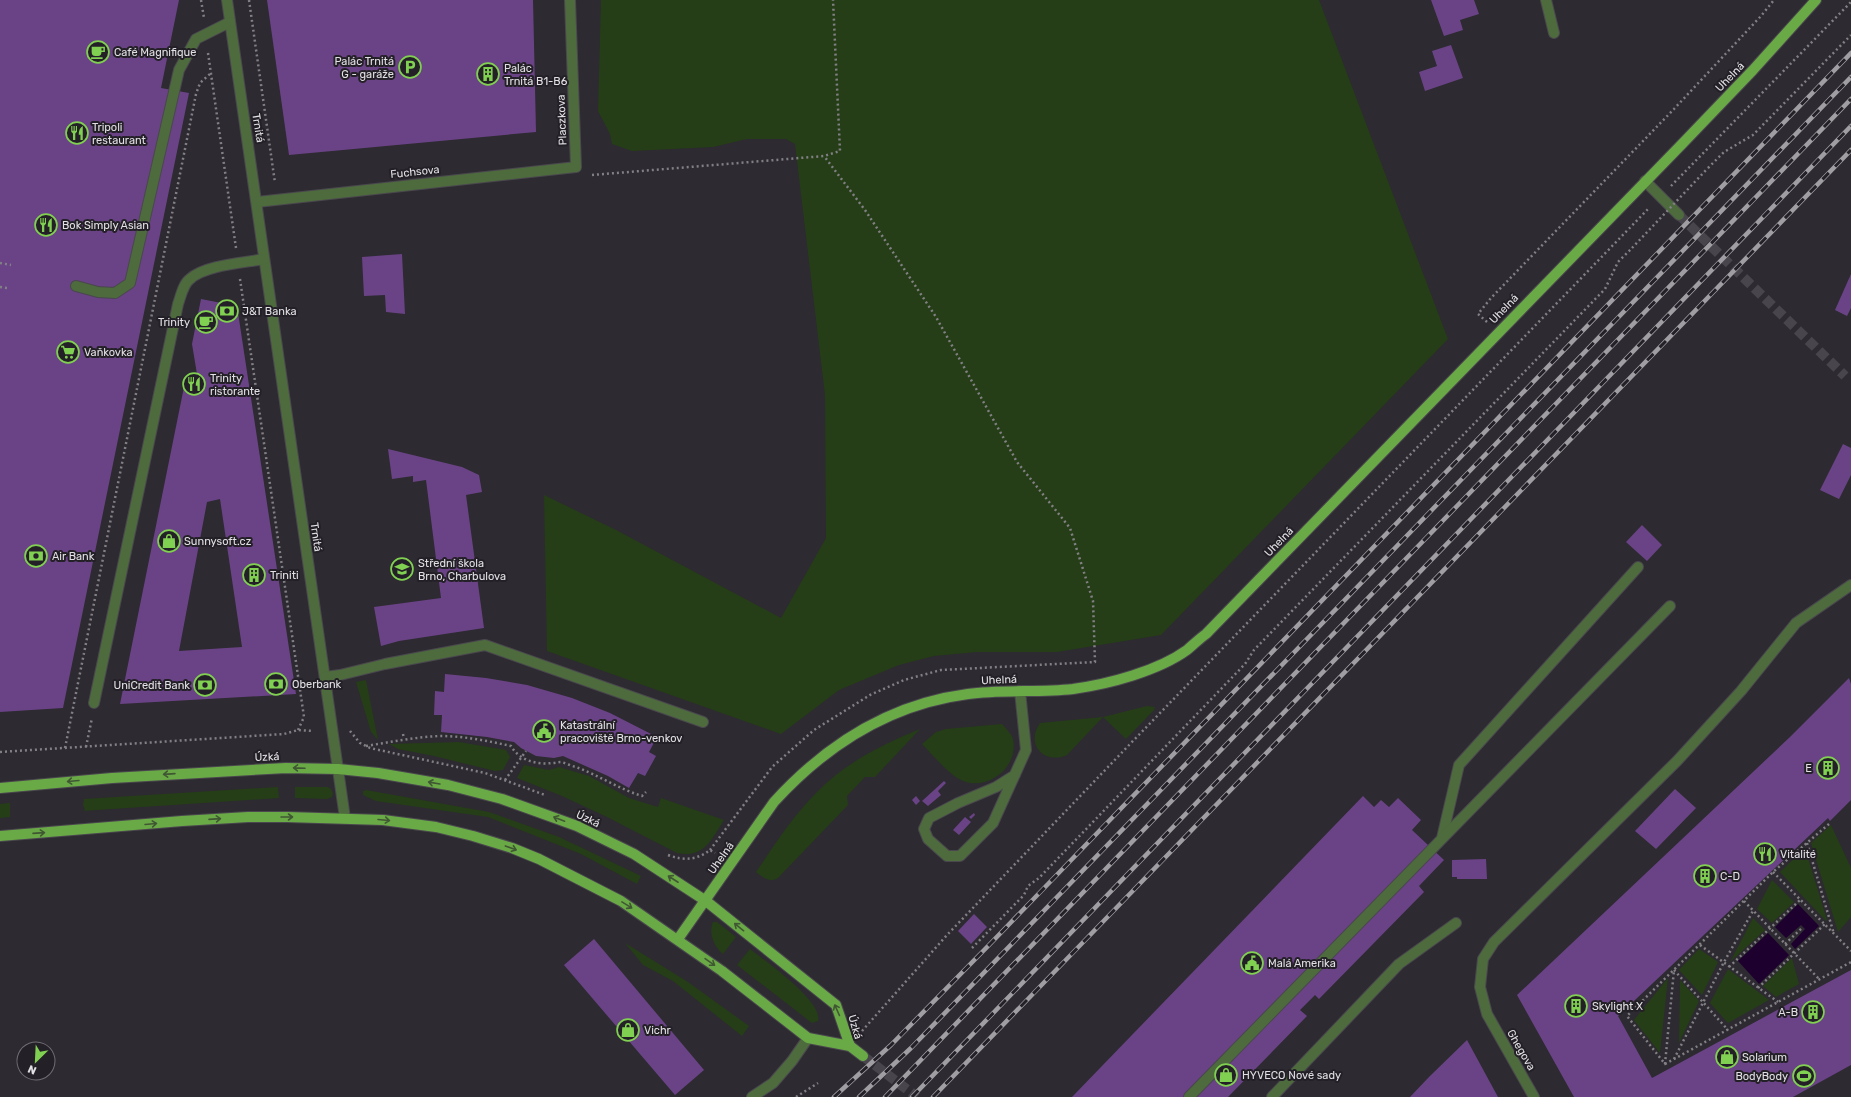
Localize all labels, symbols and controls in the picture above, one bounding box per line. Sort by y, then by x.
cafe icon: Café Magnifique [85,39,111,65]
place label: Café Magnifique [114,46,196,59]
parking icon: Palác Trnitá G - garáže [397,54,423,80]
place label: Palác Trnitá G - garáže [334,55,394,81]
street label: Uhelná [1713,60,1747,94]
building icon: Palác Trnitá B1-B6 [475,61,501,87]
place label: Palác Trnitá B1-B6 [504,62,568,88]
street label: Placzkova [555,94,569,146]
street label: Trnitá [249,112,267,144]
restaurant icon: Tripoli restaurant [64,120,90,146]
place label: Tripoli restaurant [92,121,147,147]
street label: Fuchsova [390,163,440,181]
restaurant icon: Bok Simply Asian [33,212,59,238]
place label: Bok Simply Asian [62,219,149,232]
street label: Uhelná [1487,292,1521,326]
bank icon: J&T Banka [214,298,240,324]
place label: J&T Banka [242,305,297,318]
cafe icon: Trinity [193,309,219,335]
place label: Trinity [158,316,190,329]
supermarket icon: Vaňkovka [55,339,81,365]
place label: Vaňkovka [84,346,133,359]
restaurant icon: Trinity ristorante [181,371,207,397]
place label: Trinity ristorante [210,372,260,398]
street label: Trnitá [308,522,324,552]
street label: Uhelná [1262,525,1296,559]
shop icon: Sunnysoft.cz [156,528,182,554]
place label: Sunnysoft.cz [184,535,252,548]
bank icon: Air Bank [23,543,49,569]
place label: Air Bank [52,550,95,563]
school or university icon: Střední škola Brno, Charbulova [389,556,415,582]
place label: Střední škola Brno, Charbulova [418,557,506,583]
building icon: Triniti [241,562,267,588]
place label: Triniti [270,569,299,582]
bank icon: Oberbank [263,671,289,697]
bank icon: UniCredit Bank [192,672,218,698]
street label: Uhelná [981,673,1017,687]
place label: Oberbank [292,678,342,691]
place label: UniCredit Bank [113,679,190,692]
public building icon: Katastrální pracoviště Brno-venkov [531,718,557,744]
place label: Katastrální pracoviště Brno-venkov [560,719,682,745]
street label: Úzká [254,750,280,764]
building icon: E [1815,755,1841,781]
place label: E [1805,762,1812,775]
one-way arrow [293,765,306,772]
one-way arrow [163,770,176,778]
one-way arrow [67,778,80,785]
one-way arrow [428,779,441,787]
street label: Úzká [574,808,602,830]
one-way arrow [280,813,293,821]
one-way arrow [553,814,565,822]
one-way arrow [208,816,221,823]
one-way arrow [377,816,390,824]
one-way arrow [144,820,157,827]
one-way arrow [32,829,45,836]
street label: Uhelná [705,840,737,876]
restaurant icon: Vitalité [1752,841,1778,867]
one-way arrow [504,844,516,852]
place label: Vitalité [1780,848,1816,861]
building icon: C-D [1692,863,1718,889]
place label: C-D [1720,870,1740,883]
one-way arrow [668,875,679,883]
one-way arrow [621,902,633,910]
one-way arrow [733,922,744,931]
public building icon: Malá Amerika [1239,950,1265,976]
place label: Malá Amerika [1268,957,1336,970]
one-way arrow [704,958,715,966]
building icon: Skylight X [1563,993,1589,1019]
building icon: A-B [1800,999,1826,1025]
place label: Skylight X [1592,1000,1643,1013]
one-way arrow [833,1004,841,1016]
place label: A-B [1778,1006,1798,1019]
street label: Úzká [845,1013,865,1041]
shop icon: Vichr [615,1017,641,1043]
place label: Vichr [644,1024,672,1037]
street label: Ghegova [1504,1027,1538,1073]
north arrow [16,1041,56,1081]
shop icon: Solarium [1714,1044,1740,1070]
place label: Solarium [1742,1051,1787,1064]
text: N [26,1062,38,1077]
shop icon: HYVECO Nové sady [1213,1062,1239,1088]
sports icon: BodyBody [1791,1063,1817,1089]
place label: HYVECO Nové sady [1242,1069,1341,1082]
place label: BodyBody [1735,1070,1788,1083]

